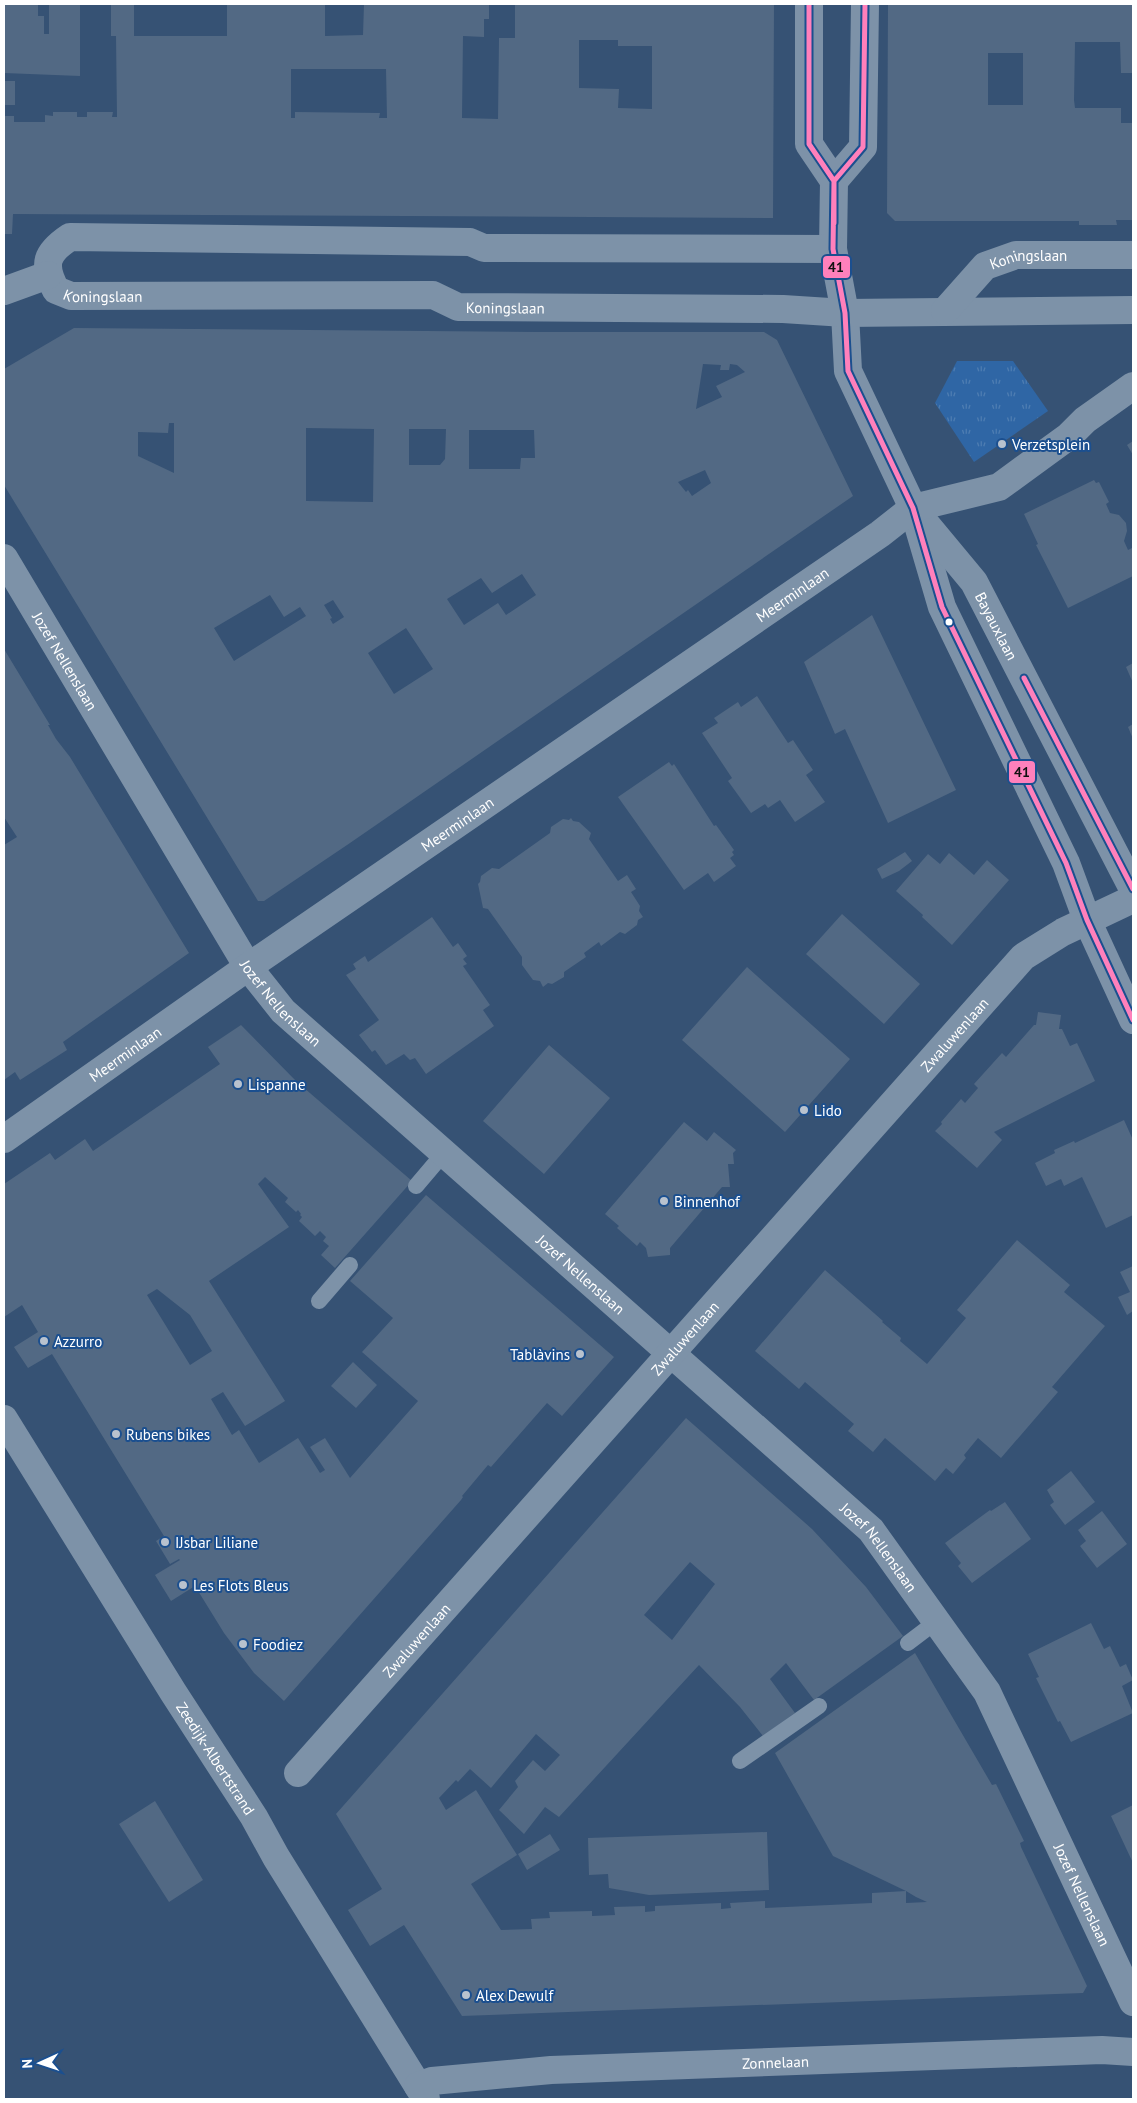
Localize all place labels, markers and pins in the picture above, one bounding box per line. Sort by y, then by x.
place label: Verzetsplein [1011,435,1090,454]
marker: Verzetsplein [996,438,1008,450]
unlabelled marker [944,617,954,627]
place label: Lispanne [248,1075,306,1094]
marker: Lispanne [232,1078,244,1090]
place label: Lido [814,1101,842,1120]
marker: Lido [798,1104,810,1116]
place label: Binnenhof [674,1192,741,1211]
marker: Binnenhof [658,1195,670,1207]
place label: Azzurro [54,1332,102,1351]
marker: Azzurro [38,1335,50,1347]
place label: Tablàvins [510,1345,570,1364]
marker: Tablàvins [574,1348,586,1360]
place label: Rubens bikes [126,1425,210,1444]
marker: Rubens bikes [110,1428,122,1440]
place label: IJsbar Liliane [175,1533,258,1552]
marker: IJsbar Liliane [159,1536,171,1548]
place label: Les Flots Bleus [193,1576,289,1595]
marker: Les Flots Bleus [177,1579,189,1591]
place label: Foodiez [253,1635,303,1654]
marker: Foodiez [237,1638,249,1650]
place label: Alex Dewulf [476,1986,554,2005]
marker: Alex Dewulf [460,1989,472,2001]

